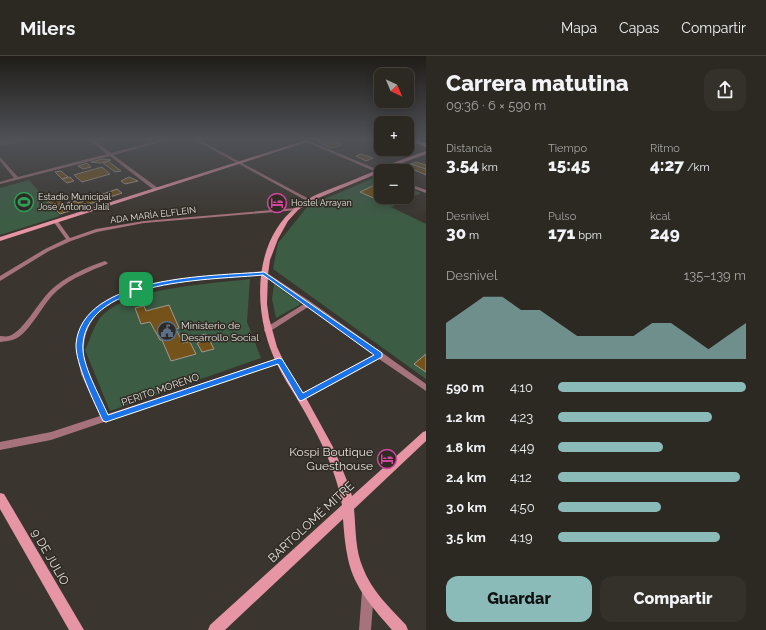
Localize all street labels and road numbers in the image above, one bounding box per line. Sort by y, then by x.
street label: ADA MARÍA ELFLEIN [109,204,197,225]
street label: PERITO MORENO [120,371,201,408]
street label: BARTOLOMÉ MITRE [265,479,357,565]
street label: 9 DE JULIO [28,526,72,588]

